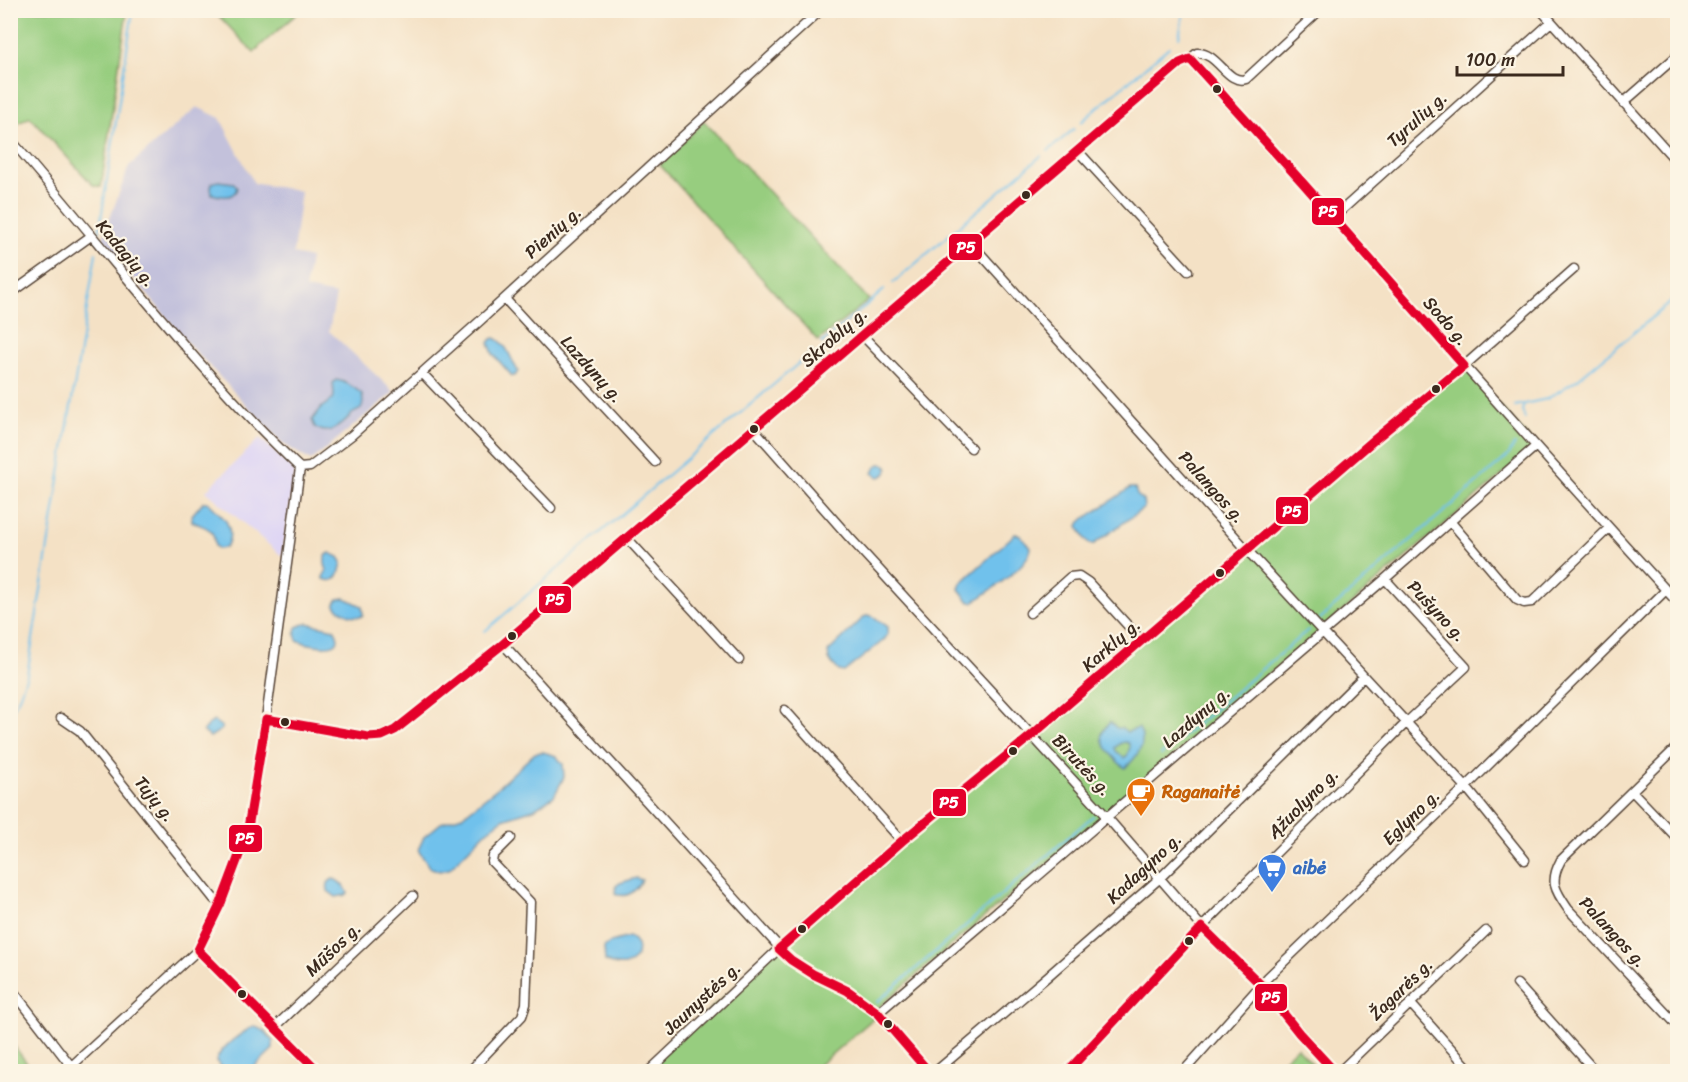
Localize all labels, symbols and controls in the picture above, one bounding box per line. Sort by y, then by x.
scale bar [1457,39,1564,77]
text: 100 m [1466,44,1515,76]
street label: Tyrulių g. [1379,82,1455,156]
unlabelled marker [1211,83,1223,95]
unlabelled marker [1020,189,1032,201]
street label: Pienių g. [517,197,589,267]
line badge: P5 [1311,197,1345,226]
text: P5 [1318,197,1338,226]
street label: Kadagių g. [88,212,164,294]
line badge: P5 [948,233,983,261]
text: P5 [956,233,976,262]
street label: Sodo g. [1415,289,1477,353]
street label: Skroblų g. [793,298,875,376]
street label: Lazdynų g. [552,327,632,411]
unlabelled marker [1430,383,1442,395]
unlabelled marker [748,423,760,435]
street label: Palangos g. [1170,443,1254,531]
line badge: P5 [1275,496,1309,525]
text: P5 [1282,497,1302,526]
unlabelled marker [1214,567,1226,579]
street label: Pušyno g. [1399,572,1475,650]
line badge: P5 [538,585,572,614]
text: P5 [545,585,565,614]
street label: Karklų g. [1074,610,1148,680]
unlabelled marker [506,630,518,642]
street label: Lazdynų g. [1154,678,1238,756]
unlabelled marker [279,716,291,728]
street label: Birutės g. [1044,726,1120,804]
unlabelled marker [1007,745,1019,757]
street label: Ąžuolyno g. [1259,759,1347,847]
street label: Tujų g. [126,768,184,830]
cafe icon: Raganaitė [1125,776,1157,818]
place label: Raganaitė [1161,776,1241,808]
street label: Eglyno g. [1374,781,1448,853]
line badge: P5 [932,788,967,817]
text: P5 [939,788,959,817]
line badge: P5 [228,824,263,853]
text: P5 [235,824,255,853]
street label: Kadagyno g. [1098,824,1190,912]
supermarket icon: aibė [1256,852,1288,894]
place label: aibė [1292,852,1327,884]
street label: Palangos g. [1571,888,1655,976]
street label: Mūšos g. [297,913,369,985]
unlabelled marker [796,923,808,935]
unlabelled marker [1183,935,1195,947]
street label: Žagarės g. [1361,950,1441,1028]
street label: Jaunystės g. [654,953,749,1044]
line badge: P5 [1254,983,1288,1012]
text: P5 [1261,983,1281,1012]
unlabelled marker [236,988,248,1000]
unlabelled marker [882,1018,894,1030]

